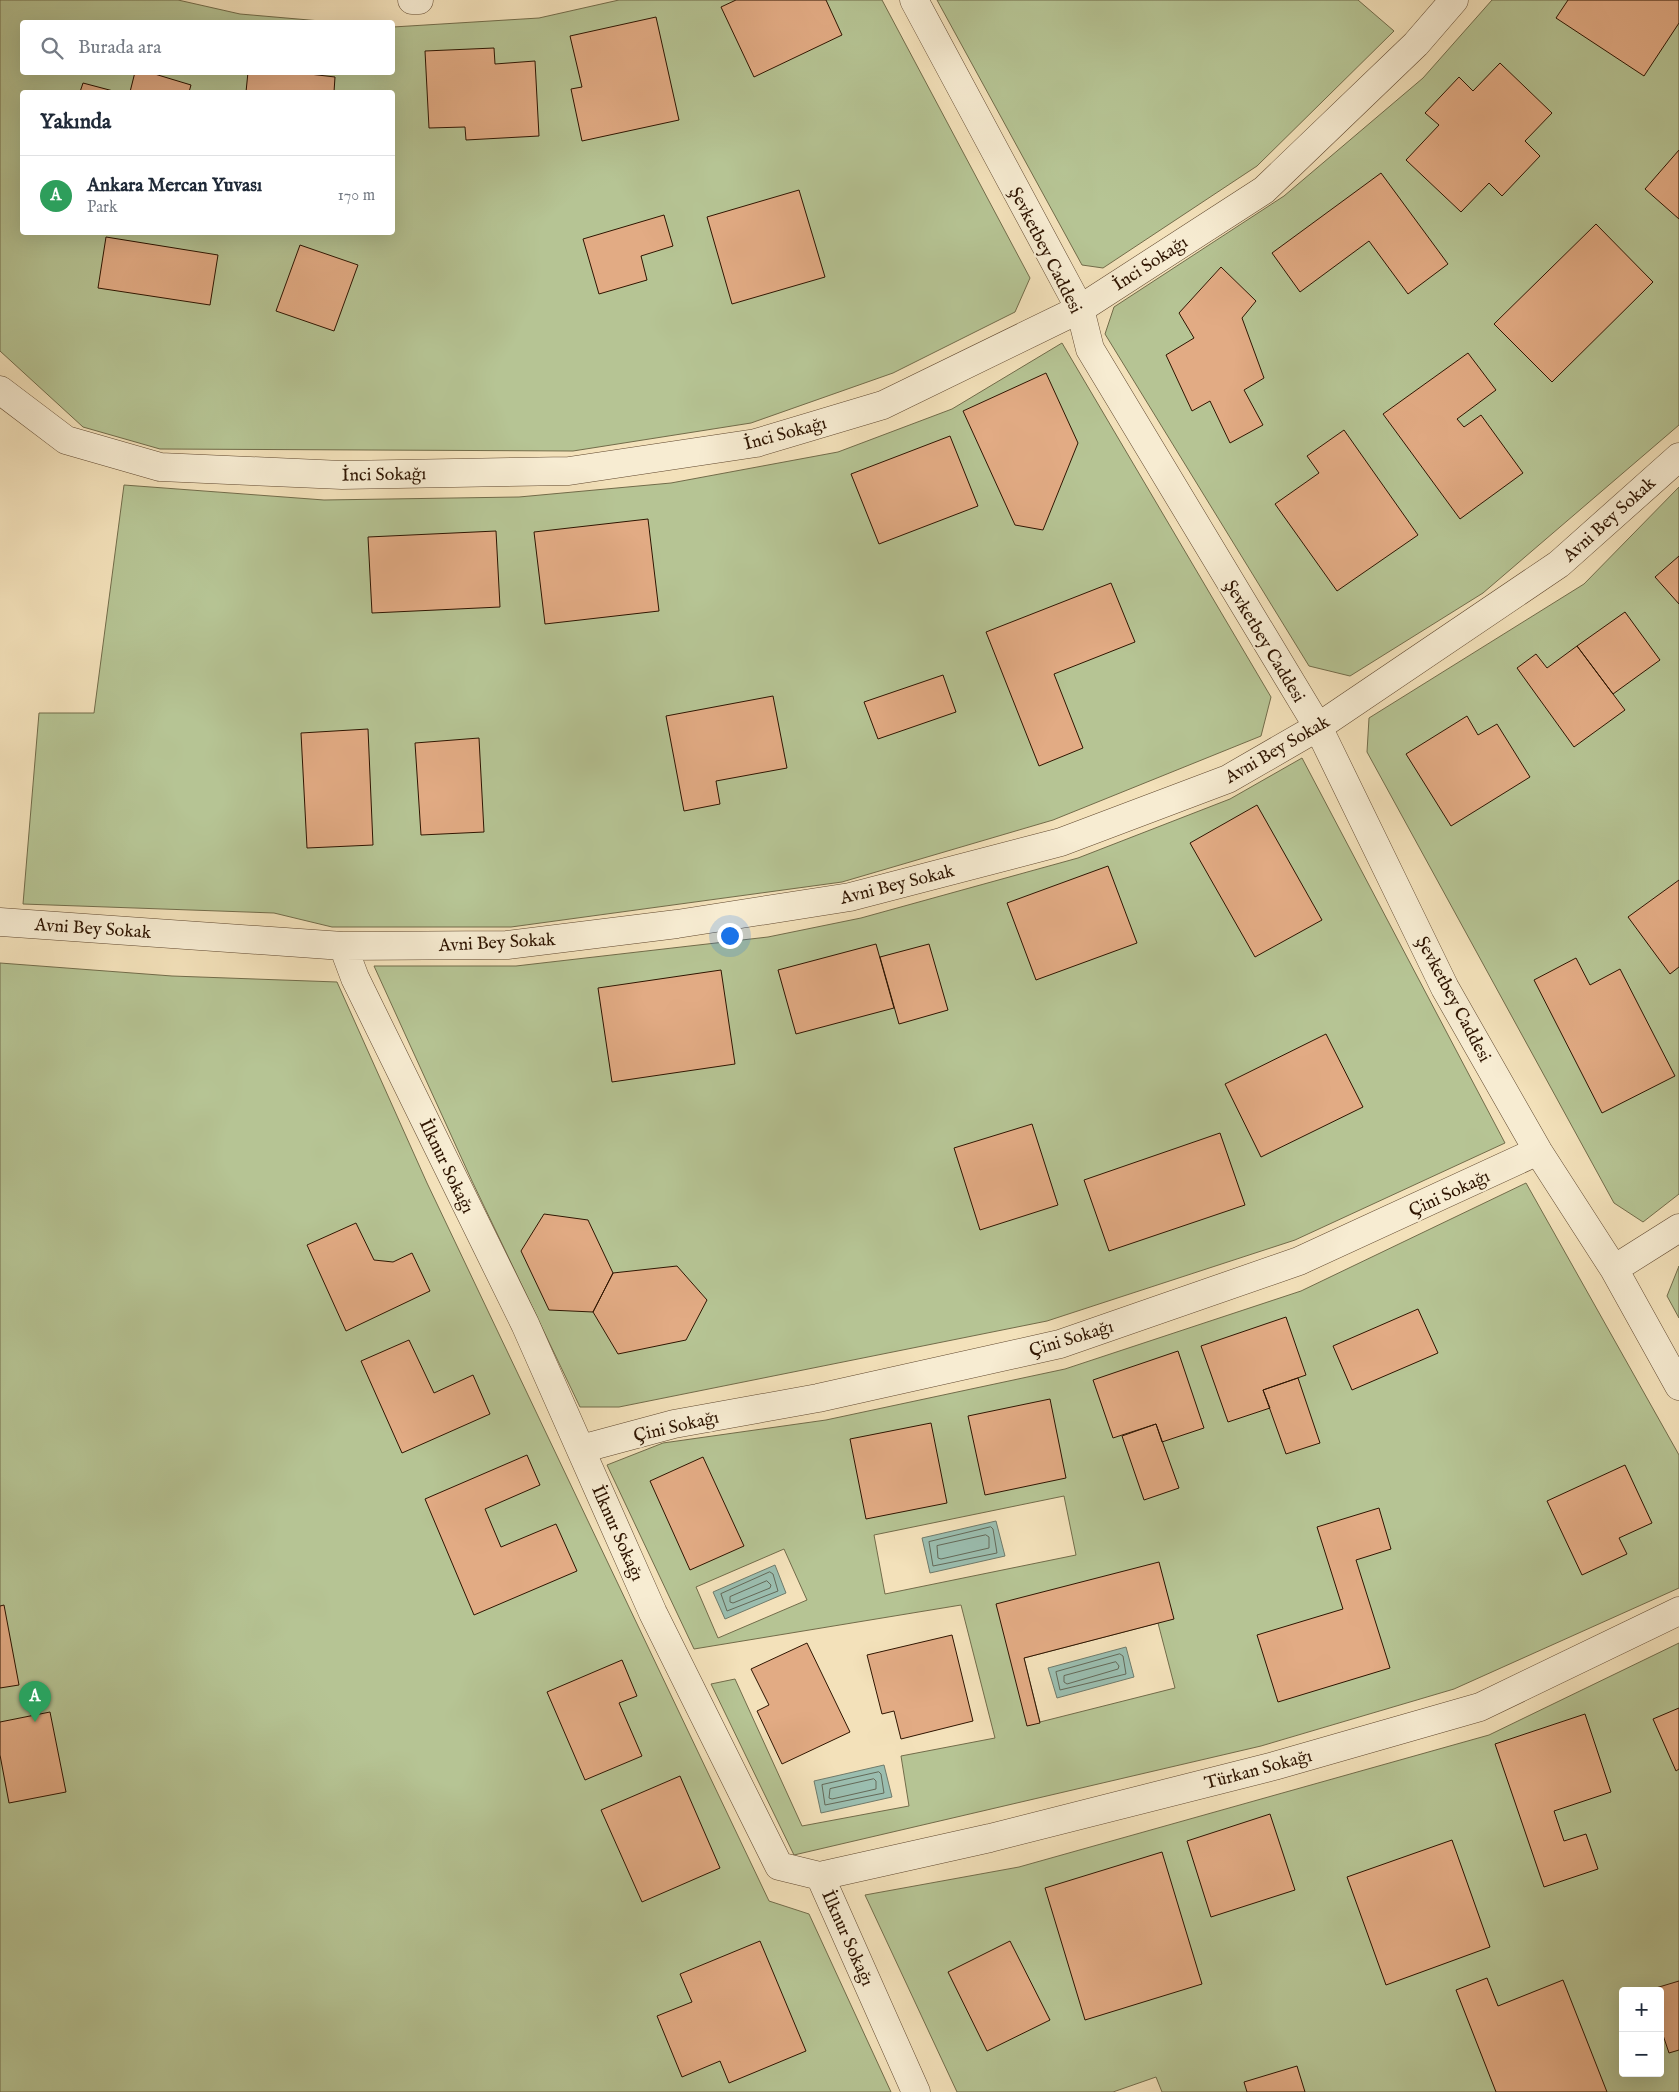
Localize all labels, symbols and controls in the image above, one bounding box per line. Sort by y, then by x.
search box [20,20,395,75]
icon: search [38,34,66,62]
text: Burada ara [78,36,162,60]
text: Yakında [40,109,111,136]
text: Ankara Mercan Yuvası [87,174,262,198]
street label: Şevketbey Caddesi [1003,183,1087,318]
text: A [51,186,61,206]
text: 170 m [338,186,375,206]
text: Park [87,198,117,218]
street label: İnci Sokağı [1109,231,1193,297]
street label: İnci Sokağı [741,411,829,457]
street label: İnci Sokağı [341,462,427,488]
street label: Avni Bey Sokak [1558,472,1661,568]
street label: Şevketbey Caddesi [1218,576,1310,707]
street label: Avni Bey Sokak [1220,711,1334,790]
street label: Avni Bey Sokak [837,860,957,911]
street label: Avni Bey Sokak [33,914,152,945]
your location [717,923,743,949]
street label: Avni Bey Sokak [437,929,556,958]
street label: Şevketbey Caddesi [1410,933,1496,1067]
street label: İlknur Sokağı [413,1115,479,1218]
street label: Çini Sokağı [1405,1166,1494,1223]
street label: Çini Sokağı [1027,1316,1117,1363]
street label: Çini Sokağı [631,1406,721,1448]
street label: İlknur Sokağı [585,1482,649,1585]
pin: A [19,1681,51,1722]
street label: Türkan Sokağı [1202,1745,1315,1796]
street label: İlknur Sokağı [815,1887,879,1990]
map controls [1619,1987,1664,2077]
button: + [1619,1987,1664,2032]
button: − [1619,2032,1664,2077]

